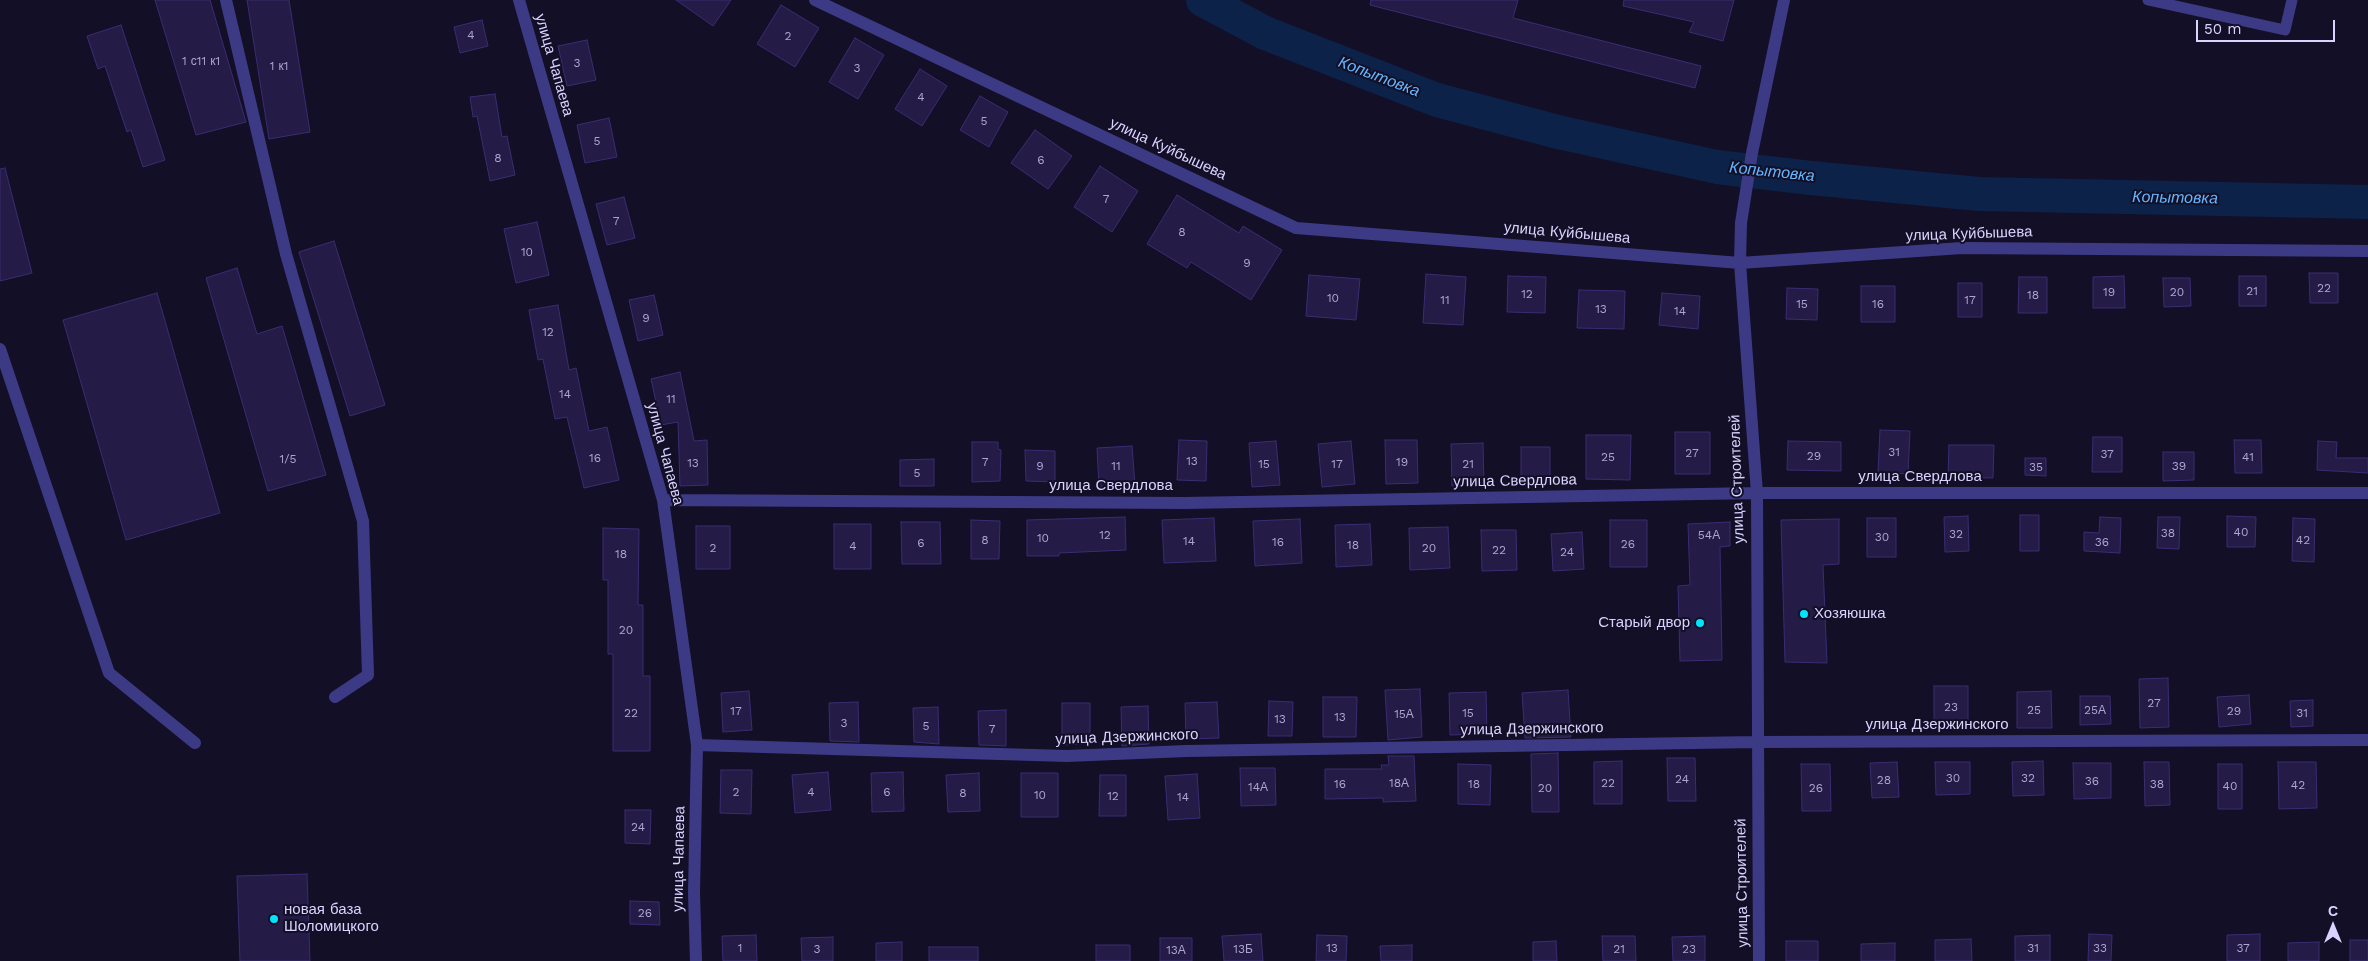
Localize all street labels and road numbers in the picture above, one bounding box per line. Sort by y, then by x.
street label: улица Чапаева [531,12,577,118]
street label: улица Куйбышева [1107,114,1229,184]
street label: улица Куйбышева [1503,219,1631,247]
street label: улица Куйбышева [1905,223,2033,245]
street label: улица Чапаева [643,401,687,507]
street label: улица Строителей [1726,414,1748,544]
street label: улица Свердлова [1858,468,1982,486]
street label: улица Свердлова [1453,471,1577,491]
street label: улица Свердлова [1049,477,1173,495]
street label: улица Дзержинского [1865,716,2009,734]
street label: улица Дзержинского [1460,719,1604,739]
street label: улица Дзержинского [1055,726,1199,748]
street label: улица Чапаева [669,806,689,912]
street label: улица Строителей [1732,818,1752,948]

